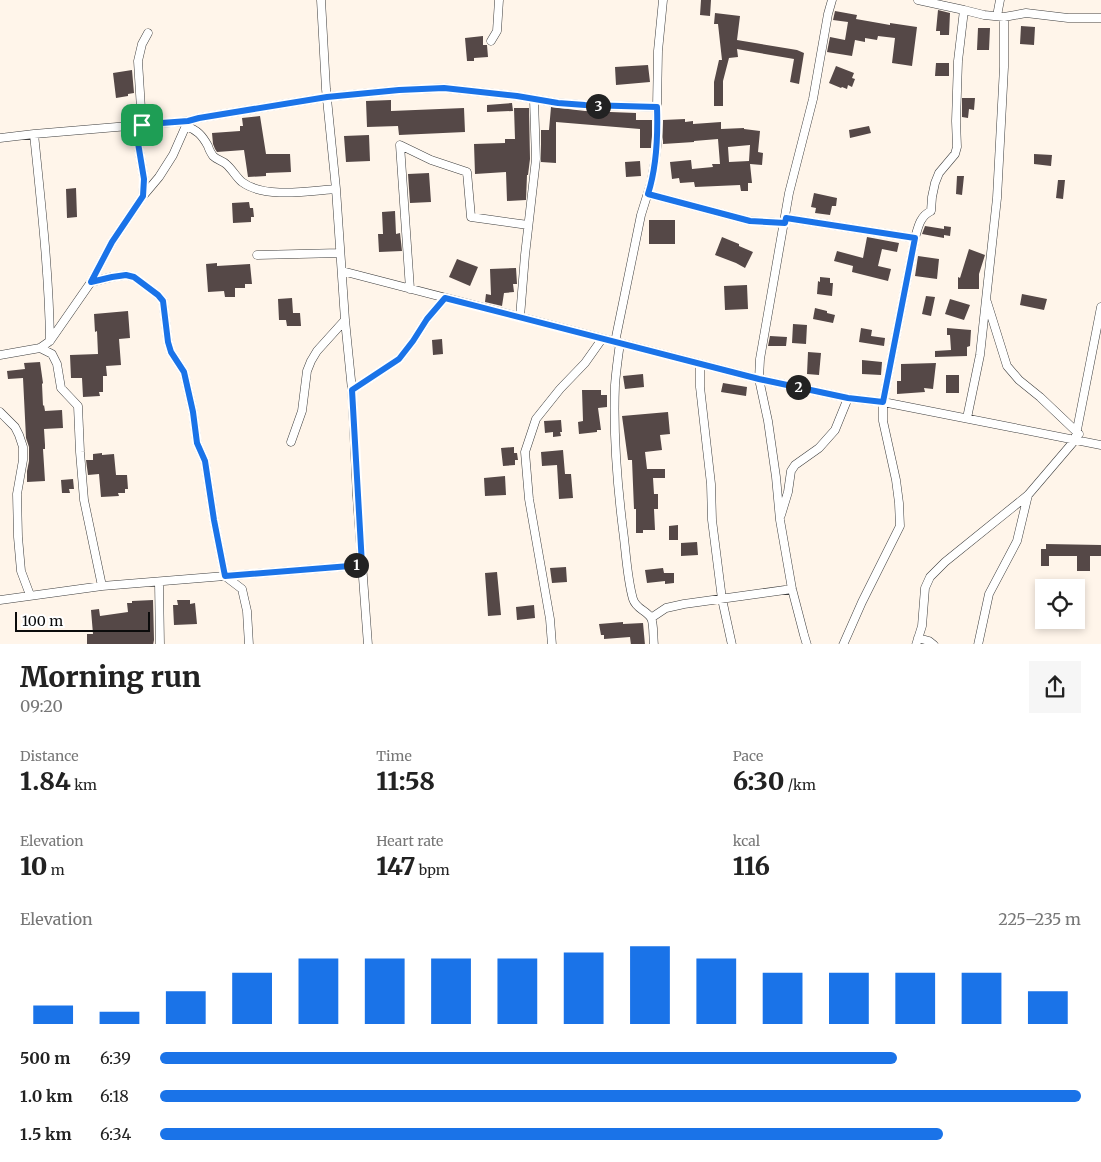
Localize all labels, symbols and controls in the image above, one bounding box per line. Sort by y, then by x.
pin: 3 [586,94,610,118]
text: 3 [594,97,603,115]
pin [121,104,163,146]
icon: arrive [128,111,156,139]
pin: 2 [786,374,810,400]
text: 2 [794,378,803,396]
pin: 1 [344,552,368,578]
text: 1 [353,556,360,574]
map controls [1035,579,1085,629]
button: locate [1035,579,1085,629]
scale bar [15,610,150,633]
text: 100 m [22,612,63,630]
text: Morning run [20,659,201,695]
button: share [1029,661,1081,713]
text: 09:20 [20,696,63,716]
text: Distance [20,747,79,765]
text: Time [376,747,412,765]
text: Pace [733,747,763,765]
text: 1.84 [20,765,71,797]
text: 11:58 [376,765,435,797]
text: 6:30 [733,765,784,797]
text: km [71,776,97,794]
text: /km [784,776,816,794]
text: Elevation [20,832,84,850]
text: Heart rate [376,832,443,850]
text: kcal [733,832,760,850]
text: 10 [20,850,47,882]
text: 147 [376,850,415,882]
text: 116 [733,850,770,882]
text: m [47,861,65,879]
text: bpm [415,861,450,879]
text: Elevation [20,909,93,929]
text: 225–235 m [998,909,1081,929]
text: 500 m [20,1048,70,1068]
text: 6:39 [100,1048,131,1068]
text: 1.0 km [20,1086,73,1106]
text: 6:18 [100,1086,129,1106]
text: 1.5 km [20,1124,72,1144]
text: 6:34 [100,1124,131,1144]

